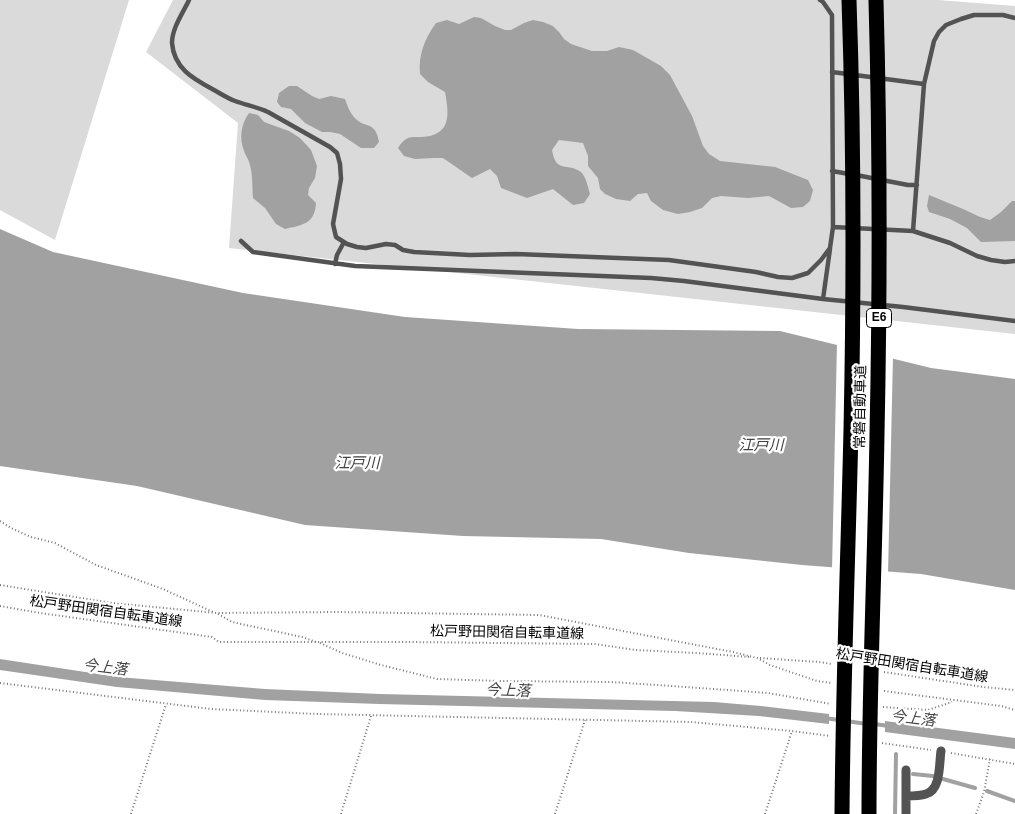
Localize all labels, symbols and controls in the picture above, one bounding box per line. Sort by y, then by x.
road number: E6 [866,308,892,328]
street label: 常磐自動車道 [852,365,870,449]
water label: 江戸川 [739,437,783,455]
water label: 江戸川 [335,455,379,473]
street label: 松戸野田関宿自転車道線 [29,593,183,631]
street label: 松戸野田関宿自転車道線 [430,623,584,643]
street label: 松戸野田関宿自転車道線 [835,646,989,686]
water label: 今上落 [82,656,128,680]
water label: 今上落 [485,681,531,701]
water label: 今上落 [890,707,936,731]

